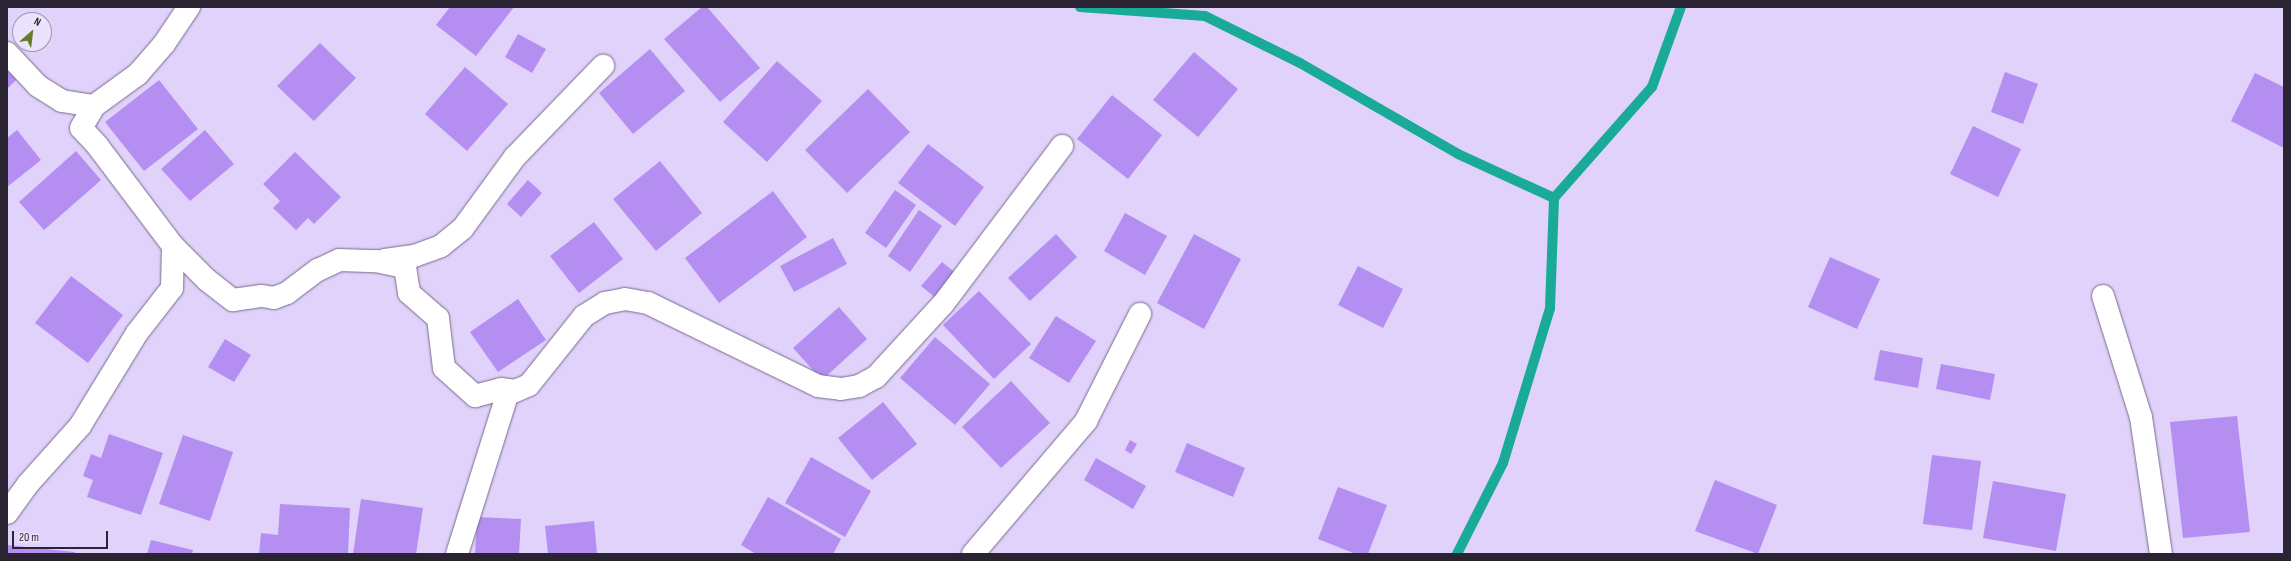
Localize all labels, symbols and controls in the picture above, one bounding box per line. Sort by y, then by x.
north arrow [12,12,52,52]
text: N [32,15,43,29]
scale bar [14,523,110,549]
text: 20 m [19,530,39,545]

